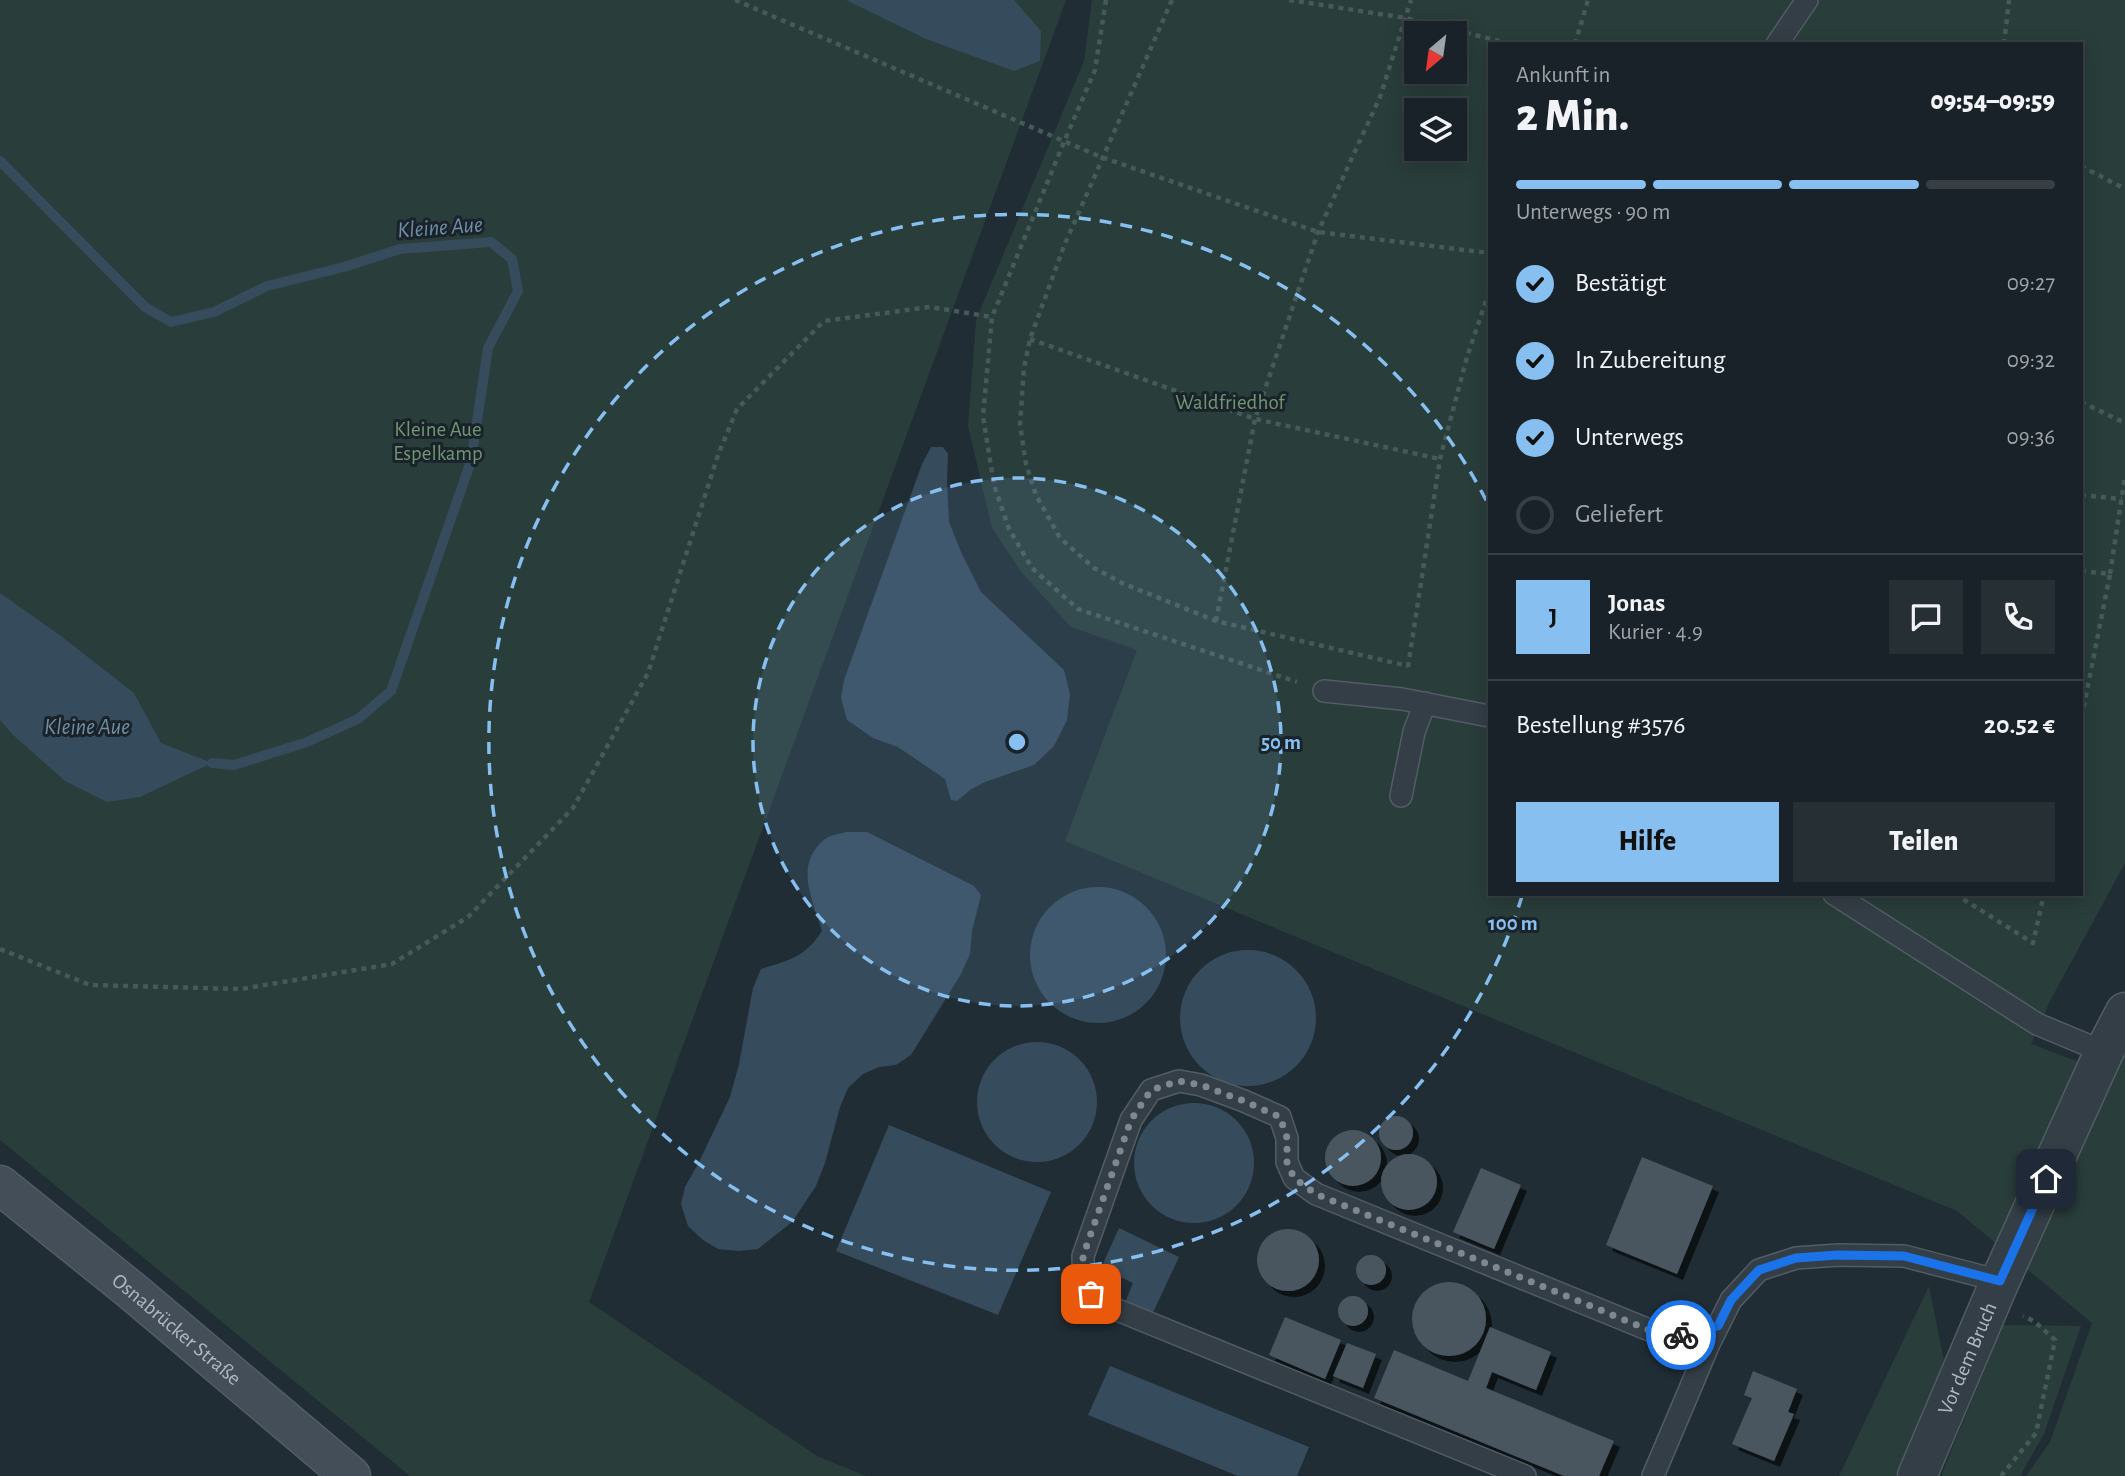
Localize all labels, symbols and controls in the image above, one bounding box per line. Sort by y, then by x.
north arrow [1404,21,1466,84]
map controls [1404,21,1467,161]
text: Ankunft in [1516,64,1610,87]
text: 09:54–09:59 [1930,88,2055,114]
text: 2 Min. [1516,93,1629,139]
button: layers [1404,98,1467,161]
text: Unterwegs · 90 m [1516,201,1670,224]
water label: Kleine Aue [396,214,484,242]
icon: check [1516,265,1554,303]
text: Bestätigt [1575,270,1666,296]
text: 09:27 [2007,272,2055,295]
icon: check [1516,342,1554,380]
text: In Zubereitung [1575,347,1725,373]
text: 09:32 [2007,349,2055,372]
park label: Waldfriedhof [1175,392,1286,413]
park label: Kleine Aue Espelkamp [393,419,483,464]
icon: check [1516,419,1554,457]
text: Unterwegs [1575,424,1684,450]
text: 09:36 [2006,426,2055,449]
text: Geliefert [1575,501,1663,527]
button: chat [1889,580,1963,654]
button: phone [1981,580,2055,654]
text: Jonas [1608,590,1665,616]
text: J [1549,604,1557,630]
text: Kurier · 4.9 [1608,621,1703,644]
text: Bestellung #3576 [1516,712,1686,738]
text: 20.52 € [1984,712,2055,738]
water label: Kleine Aue [44,716,130,739]
centre of rings [1005,730,1029,754]
text: 50 m [1261,732,1301,753]
button: Hilfe [1516,802,1779,882]
button: Teilen [1793,802,2055,882]
text: 100 m [1488,913,1538,934]
pin [2016,1149,2076,1209]
icon: home [2027,1160,2065,1198]
pin [1061,1264,1121,1324]
street label: Osnabrücker Straße [108,1269,245,1389]
icon: bag [1072,1275,1110,1313]
street label: Vor dem Bruch [1934,1299,2000,1417]
courier [1646,1300,1716,1370]
icon: bike [1662,1316,1700,1354]

